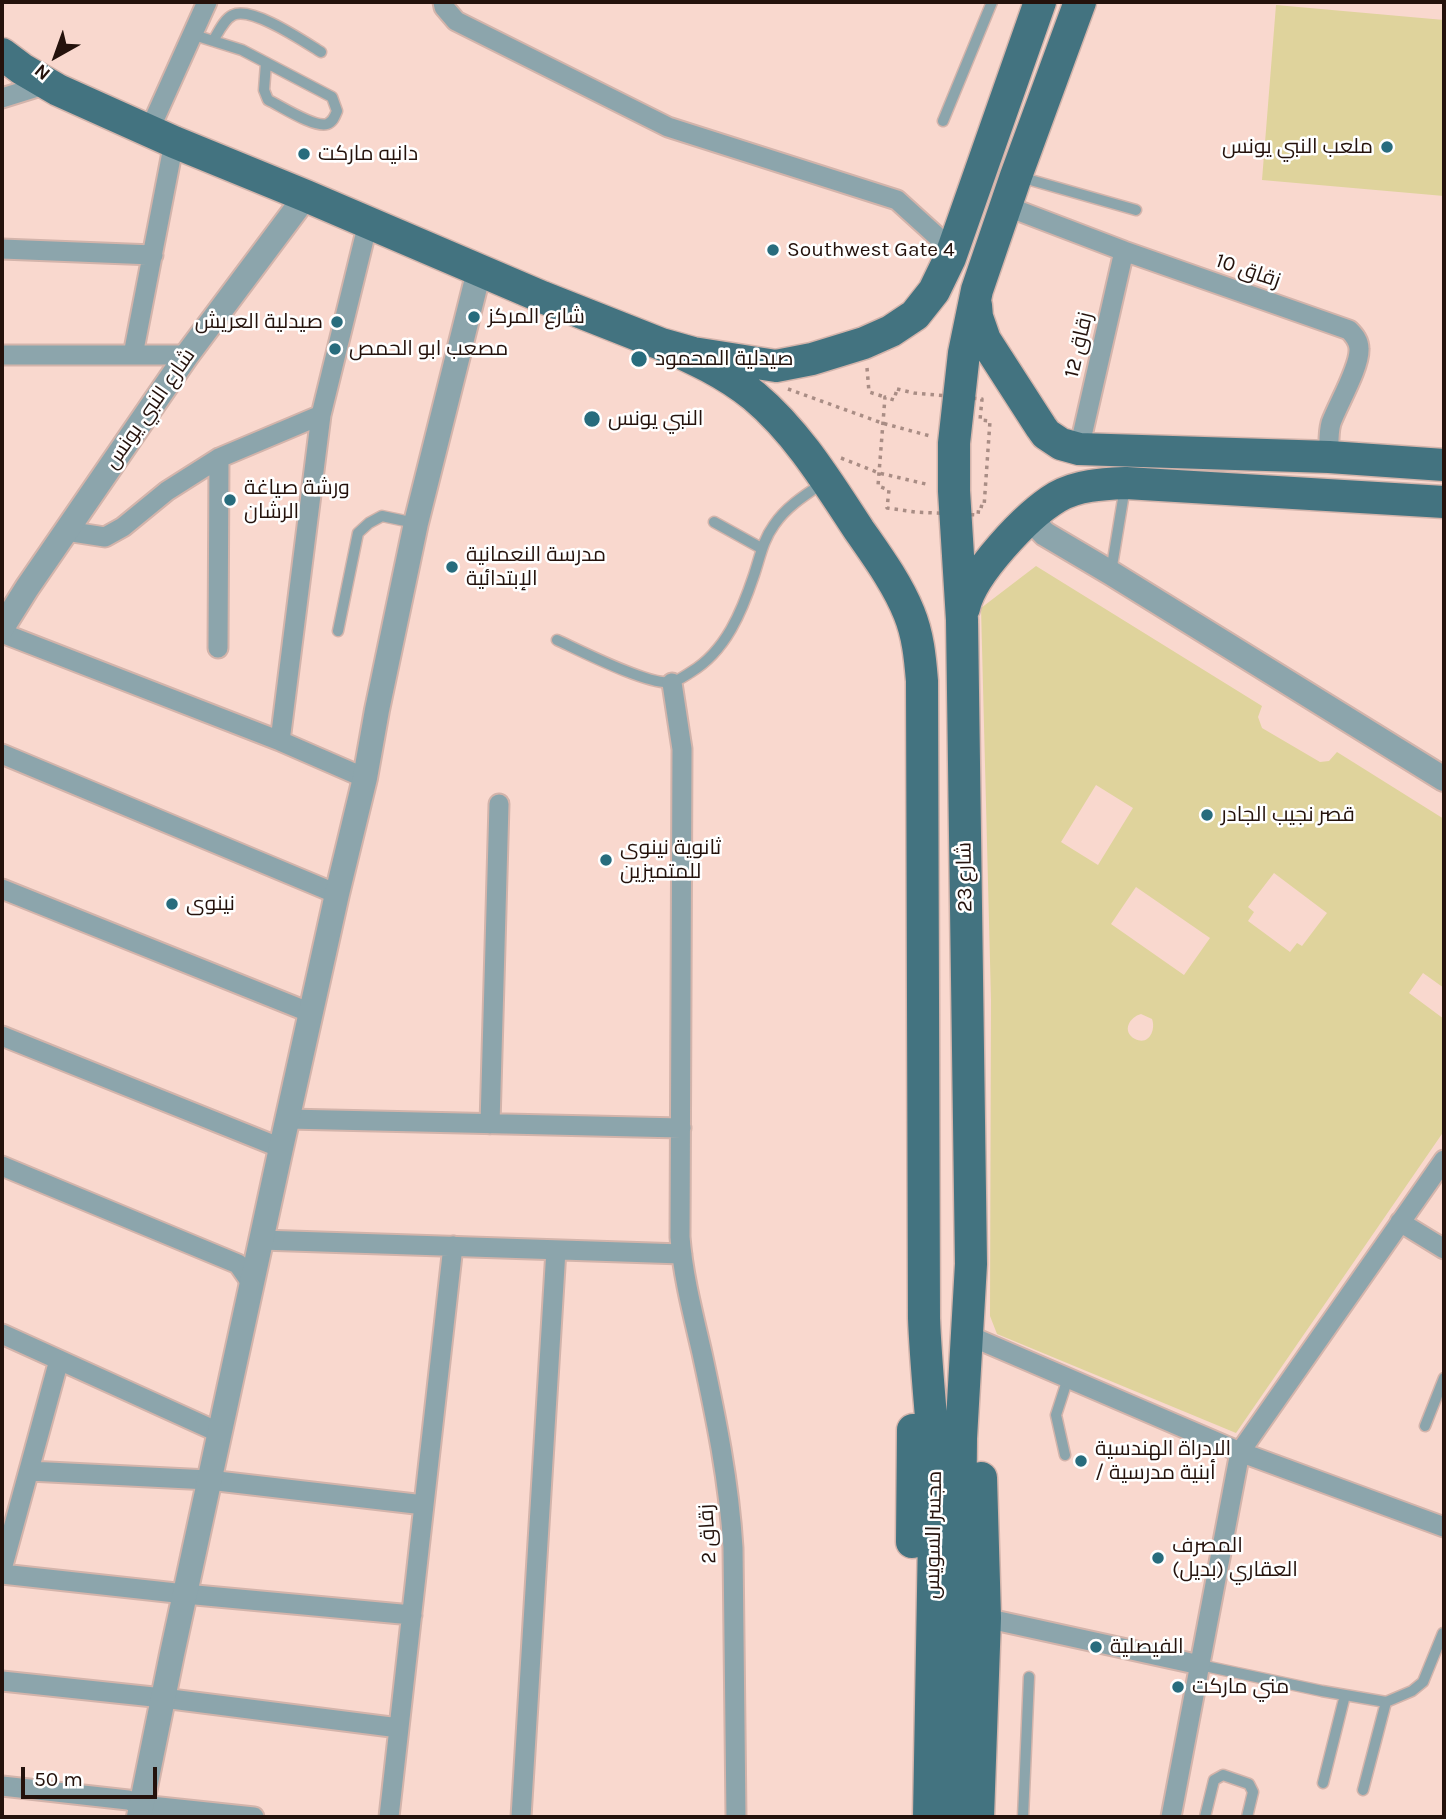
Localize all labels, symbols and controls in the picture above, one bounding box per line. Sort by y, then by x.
north arrow [21,21,91,91]
text: N [30,59,55,85]
place label: ملعب النبي يونس [1222,134,1373,160]
marker: ملعب النبي يونس [1379,139,1395,155]
place label: دانيه ماركت [318,141,418,167]
marker: دانيه ماركت [296,146,312,162]
place label: Southwest Gate 4 [787,237,955,263]
marker: Southwest Gate 4 [765,242,781,258]
street label: زقاق 10 [1212,248,1284,294]
place label: شارع المركز [488,304,585,330]
place label: صيدلية العريش [195,309,323,335]
marker: شارع المركز [466,309,482,325]
street label: زقاق 12 [1059,310,1099,380]
marker: صيدلية العريش [329,314,345,330]
place label: مصعب ابو الحمص [349,336,508,362]
marker: مصعب ابو الحمص [327,341,343,357]
street label: شارع النبي يونس [99,344,201,474]
place label: صيدلية المحمود [655,346,793,372]
marker: صيدلية المحمود [629,349,649,369]
place label: النبي يونس [608,406,703,432]
marker: النبي يونس [582,409,602,429]
place label: ورشة صياغة الرشان [244,475,350,525]
marker: ورشة صياغة الرشان [222,492,238,508]
place label: مدرسة النعمانية الإبتدائية [466,542,606,592]
marker: مدرسة النعمانية الإبتدائية [444,559,460,575]
place label: قصر نجيب الجادر [1221,802,1355,828]
marker: قصر نجيب الجادر [1199,807,1215,823]
place label: ثانوية نينوى للمتميزين [620,835,721,885]
street label: شارع 23 [952,842,978,912]
marker: ثانوية نينوى للمتميزين [598,852,614,868]
place label: نينوى [186,891,235,917]
marker: نينوى [164,896,180,912]
place label: الادراة الهندسية / أبنية مدرسية [1095,1436,1231,1486]
marker: الادراة الهندسية / أبنية مدرسية [1073,1453,1089,1469]
street label: مجسر السويس [920,1471,948,1599]
street label: زقاق 2 [694,1504,722,1564]
place label: المصرف العقاري (بديل) [1172,1533,1298,1583]
marker: المصرف العقاري (بديل) [1150,1550,1166,1566]
place label: الفيصلية [1110,1634,1184,1660]
marker: الفيصلية [1088,1639,1104,1655]
place label: مني ماركت [1192,1674,1289,1700]
marker: مني ماركت [1170,1679,1186,1695]
scale bar [24,1752,161,1796]
text: 50 m [34,1767,83,1791]

